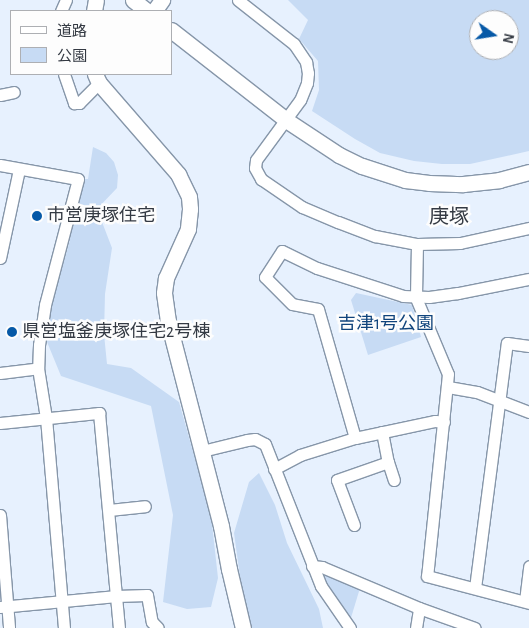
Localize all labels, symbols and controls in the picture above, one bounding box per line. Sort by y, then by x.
legend [10,10,172,75]
north arrow [469,10,519,60]
text: 道路 [57,24,87,39]
text: N [500,32,516,44]
text: 公園 [57,49,87,64]
place label: 市営庚塚住宅 [47,205,155,227]
district label: 庚塚 [429,205,469,229]
marker: 市営庚塚住宅 [31,210,43,222]
park label: 吉津1号公園 [338,313,434,335]
place label: 県営塩釜庚塚住宅2号棟 [22,321,210,343]
marker: 県営塩釜庚塚住宅2号棟 [6,326,18,338]

